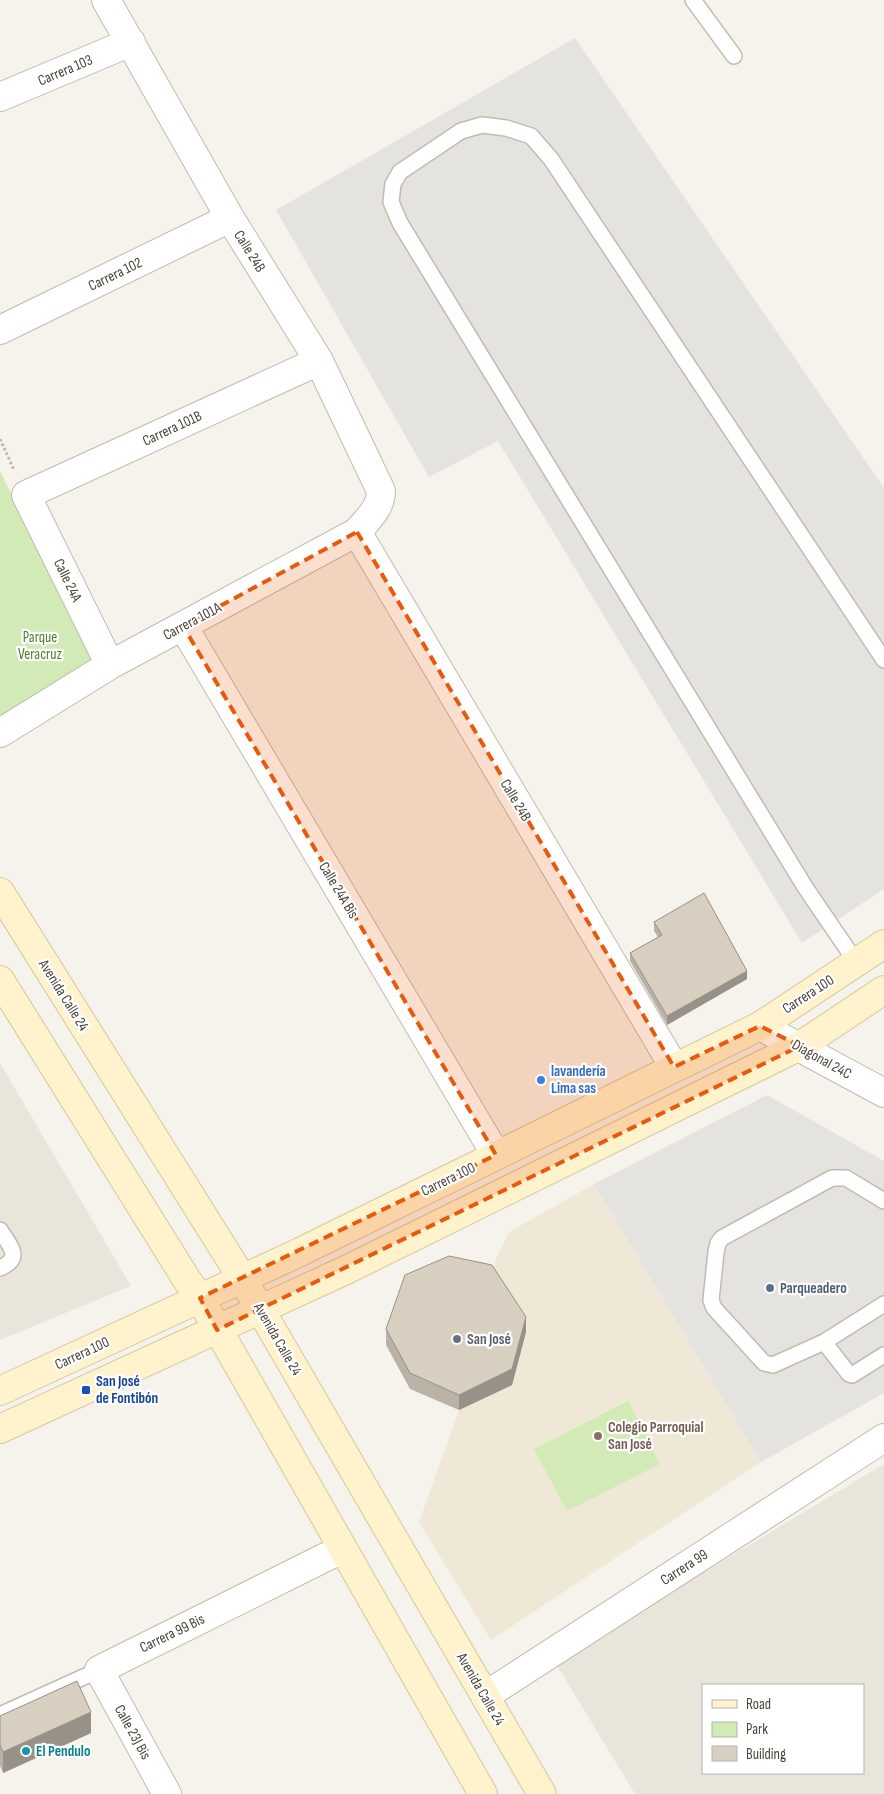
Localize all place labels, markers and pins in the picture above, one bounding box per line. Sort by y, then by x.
place label: lavandería Lima sas [551,1062,606,1098]
marker: lavandería Lima sas [535,1074,547,1086]
place label: Parqueadero [780,1279,847,1298]
marker: Parqueadero [764,1282,776,1294]
place label: San José [467,1330,511,1349]
marker: San José [451,1333,463,1345]
place label: San José de Fontibón [96,1372,158,1408]
marker: San José de Fontibón [80,1384,92,1396]
place label: Colegio Parroquial San José [608,1418,704,1454]
marker: Colegio Parroquial San José [592,1430,604,1442]
place label: El Pendulo [36,1742,90,1761]
marker: El Pendulo [20,1745,32,1757]

